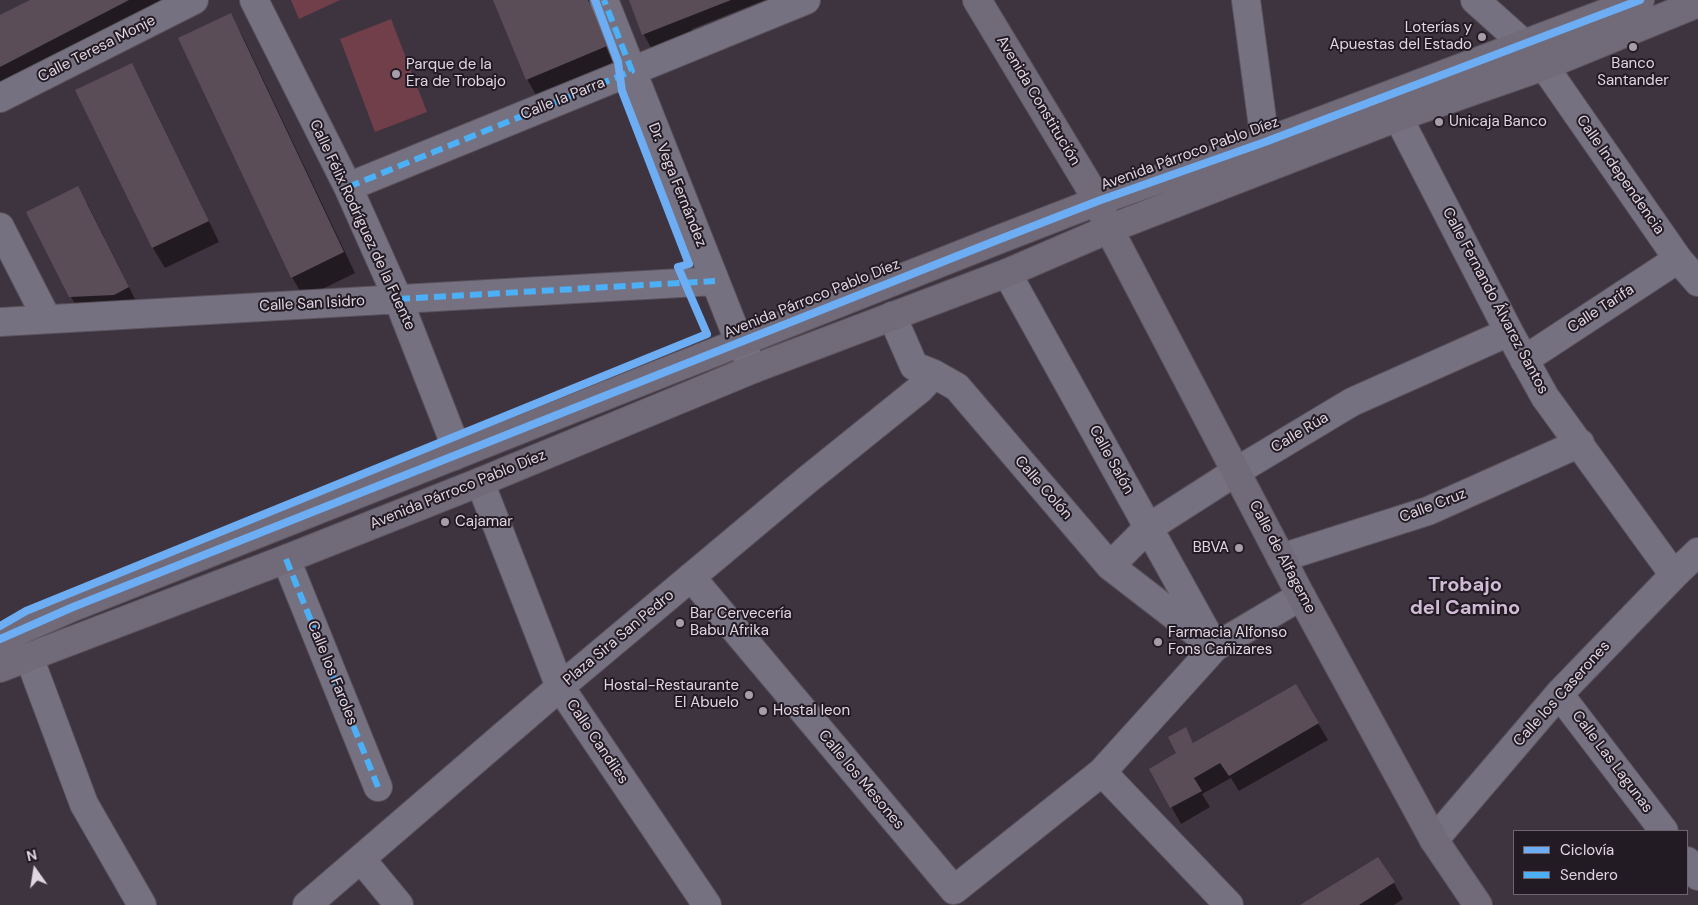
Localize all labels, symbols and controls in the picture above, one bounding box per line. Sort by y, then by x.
street label: Calle Teresa Monje [35,12,159,86]
place label: Loterías y Apuestas del Estado [1330,19,1472,54]
marker: Loterías y Apuestas del Estado [1476,31,1488,43]
street label: Avenida Constitución [992,33,1084,169]
marker: Banco Santander [1627,41,1639,53]
place label: Banco Santander [1597,55,1669,90]
place label: Parque de la Era de Trobajo [406,56,506,91]
marker: Parque de la Era de Trobajo [390,68,402,80]
street label: Calle la Parra [518,74,608,124]
street label: Calle Independencia [1572,112,1668,238]
street label: Avenida Párroco Pablo Díez [1099,113,1281,195]
place label: Unicaja Banco [1449,113,1547,131]
marker: Unicaja Banco [1433,116,1445,128]
street label: Calle Félix Rodríguez de la Fuente [305,117,419,333]
street label: Dr. Vega Fernández [644,120,710,250]
street label: Calle Fernando Álvarez Santos [1438,205,1552,397]
street label: Avenida Párroco Pablo Díez [722,255,902,343]
street label: Calle Tarifa [1564,281,1638,337]
street label: Calle San Isidro [259,292,365,316]
street label: Calle Rúa [1268,409,1332,457]
street label: Calle Salón [1085,422,1137,498]
street label: Avenida Párroco Pablo Díez [368,446,548,534]
street label: Calle Colón [1010,452,1076,524]
street label: Calle Cruz [1397,485,1469,527]
street label: Calle de Alfageme [1245,498,1319,616]
place label: Cajamar [455,513,513,531]
marker: Cajamar [439,516,451,528]
place label: BBVA [1193,539,1229,557]
marker: BBVA [1233,542,1245,554]
district label: Trobajo del Camino [1410,574,1520,621]
street label: Plaza Sira San Pedro [560,586,678,690]
place label: Bar Cervecería Babu Afrika [690,605,792,640]
marker: Bar Cervecería Babu Afrika [674,617,686,629]
street label: Calle los Faroles [303,618,361,728]
place label: Farmacia Alfonso Fons Cañizares [1168,624,1287,659]
marker: Farmacia Alfonso Fons Cañizares [1152,636,1164,648]
street label: Calle los Caserones [1510,638,1614,750]
place label: Hostal-Restaurante El Abuelo [604,677,739,712]
marker: Hostal-Restaurante El Abuelo [743,689,755,701]
street label: Calle Candiles [562,696,632,788]
place label: Hostal leon [773,702,850,720]
marker: Hostal leon [757,705,769,717]
street label: Calle Las Lagunas [1568,707,1656,817]
street label: Calle los Mesones [814,727,908,833]
legend [1513,830,1688,895]
text: Ciclovía [1560,840,1614,860]
north arrow [10,845,60,895]
text: N [25,845,39,865]
text: Sendero [1560,865,1618,885]

